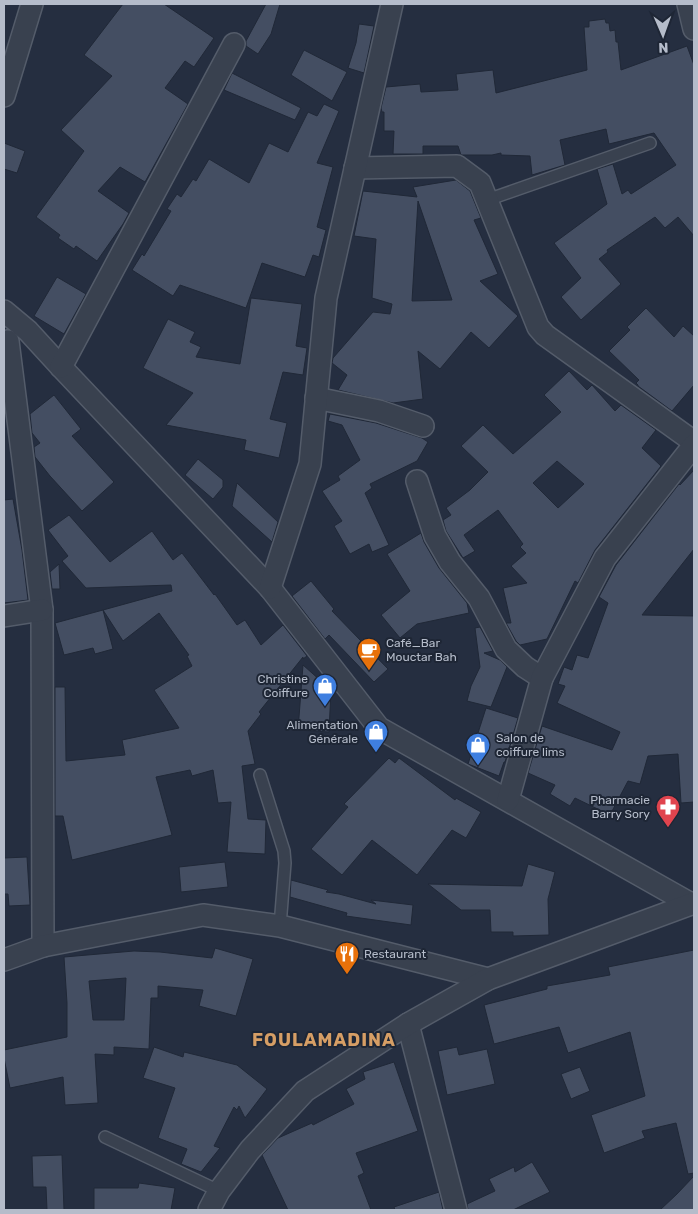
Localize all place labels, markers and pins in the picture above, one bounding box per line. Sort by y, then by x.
place label: Café_Bar Mouctar Bah [386,636,457,664]
cafe icon: Café_Bar Mouctar Bah [356,637,382,671]
place label: Christine Coiffure [258,672,308,700]
shop icon: Christine Coiffure [312,673,338,707]
place label: Alimentation Générale [287,718,358,746]
shop icon: Alimentation Générale [363,719,389,753]
place label: Salon de coiffure lims [496,731,565,759]
shop icon: Salon de coiffure lims [465,732,491,766]
place label: Pharmacie Barry Sory [590,793,650,821]
pharmacy icon: Pharmacie Barry Sory [655,794,681,828]
restaurant icon: Restaurant [334,941,360,975]
place label: Restaurant [364,947,426,961]

